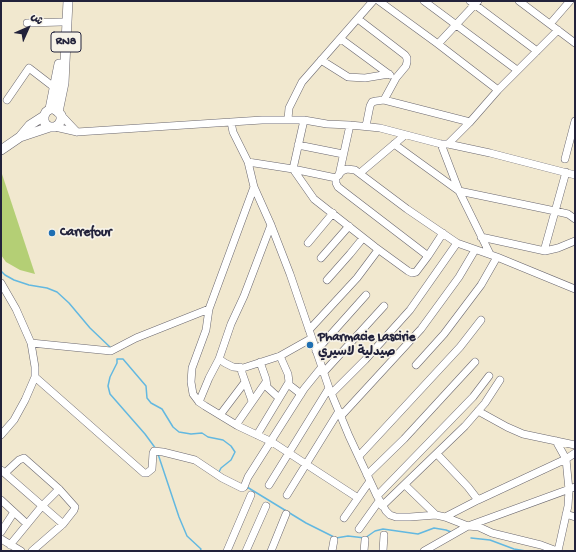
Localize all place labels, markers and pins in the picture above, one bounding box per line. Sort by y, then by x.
place label: Carrefour [60,225,112,241]
marker: Carrefour [47,228,57,238]
place label: Pharmacie Lascirie صيدلية لاسيري [318,330,416,361]
marker: Pharmacie Lascirie صيدلية لاسيري [305,340,315,350]

